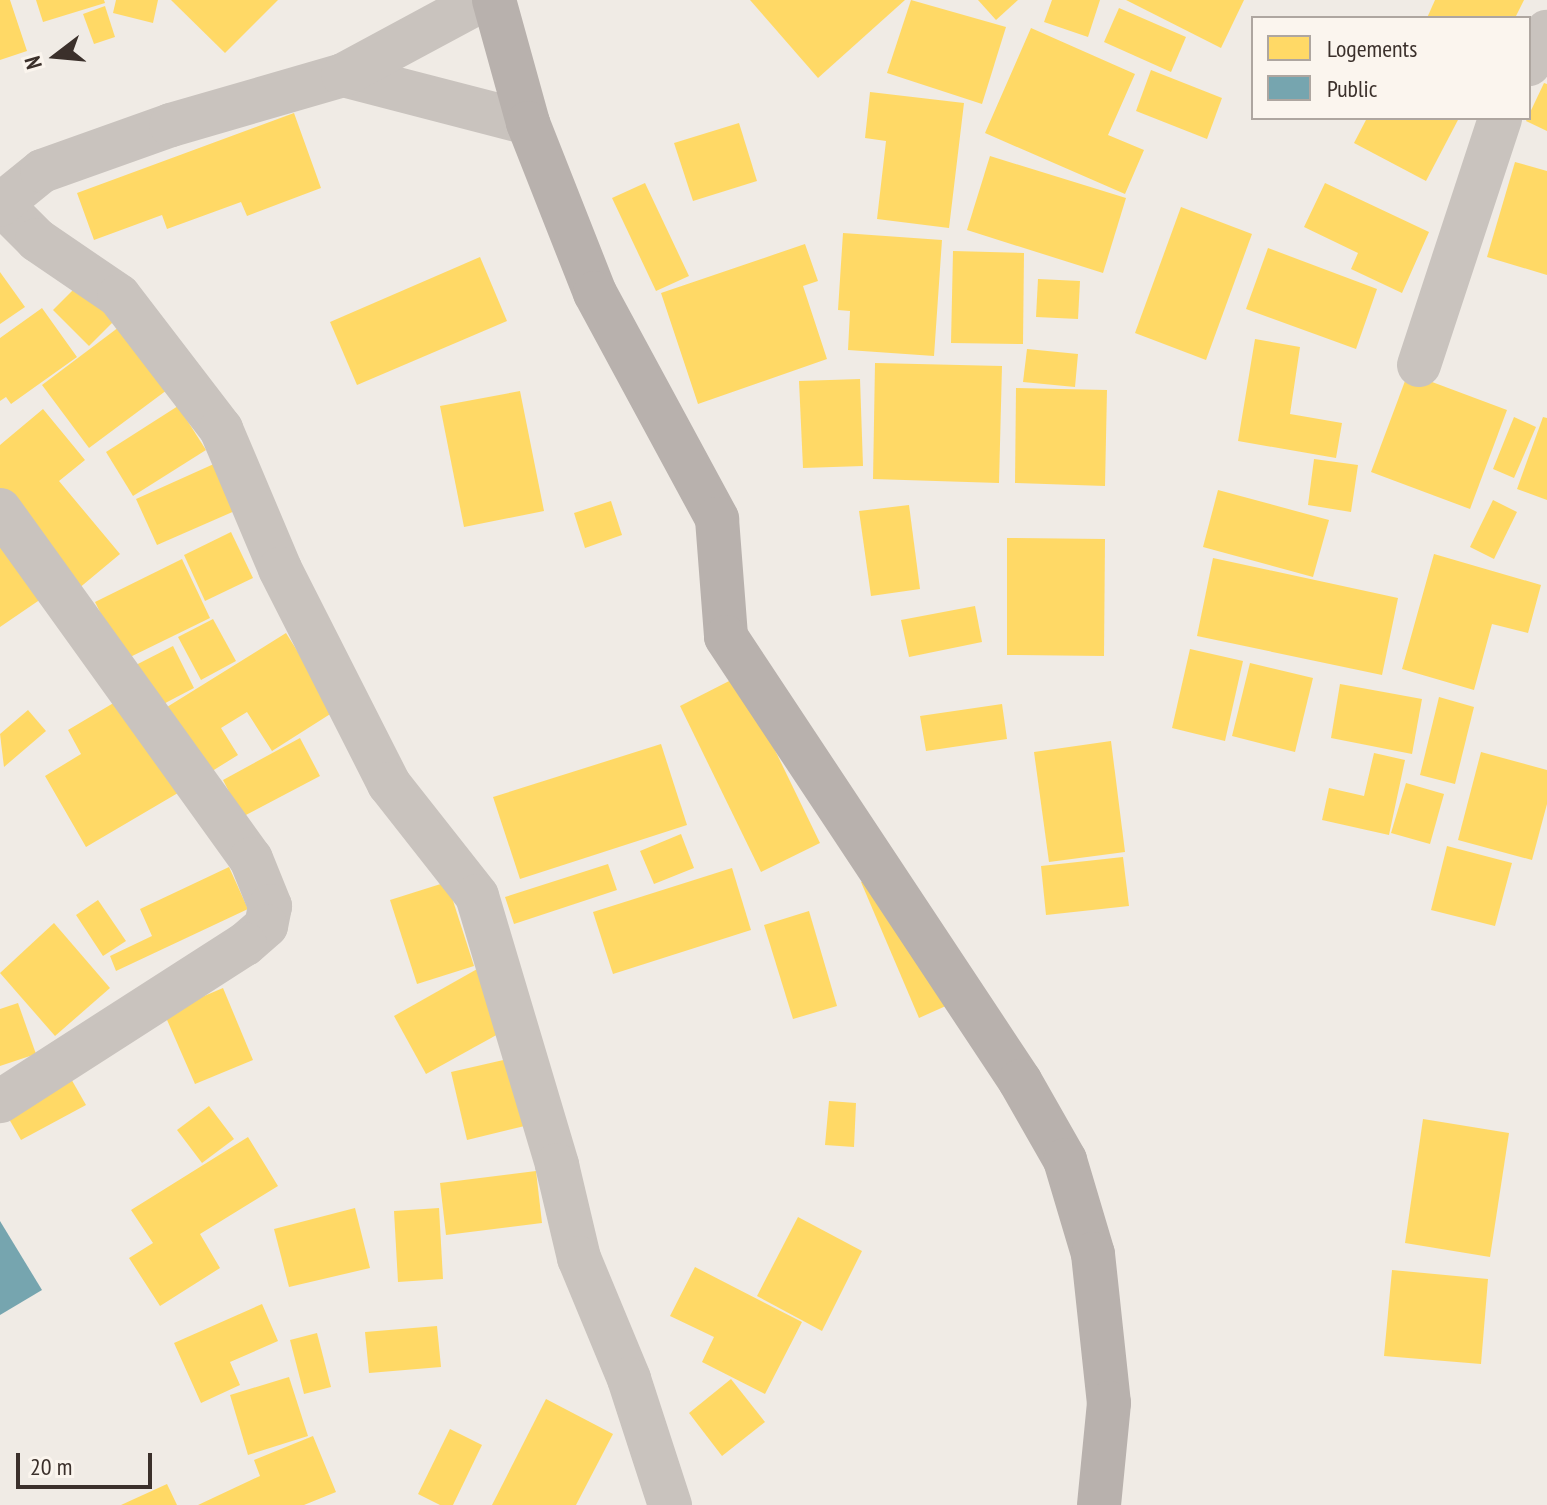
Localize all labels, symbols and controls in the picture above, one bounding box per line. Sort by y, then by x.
north arrow [16,16,96,96]
legend [1251,16,1531,120]
text: Logements [1327,33,1417,64]
text: N [18,53,48,72]
text: Public [1327,73,1377,104]
scale bar [20,1437,156,1487]
text: 20 m [30,1451,72,1482]

